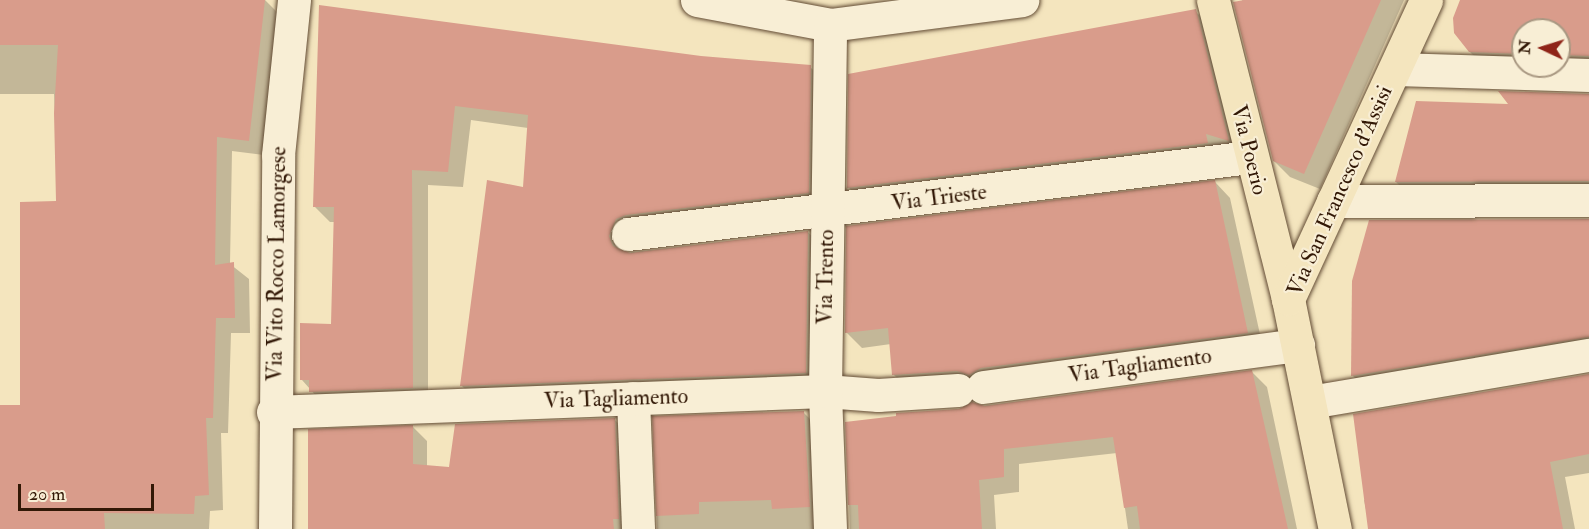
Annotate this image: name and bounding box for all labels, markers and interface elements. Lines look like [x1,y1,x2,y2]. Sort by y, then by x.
north arrow [1511,18,1571,78]
text: N [1515,39,1536,55]
street label: Via San Francesco d'Assisi [1282,82,1398,300]
street label: Via Poerio [1225,102,1273,198]
street label: Via Vito Rocco Lamorgese [262,146,292,382]
street label: Via Trieste [890,179,988,217]
street label: Via Trento [812,229,840,325]
street label: Via Tagliamento [1067,343,1213,389]
street label: Via Tagliamento [543,383,689,415]
scale bar [21,472,158,510]
text: 20 m [29,483,65,506]

